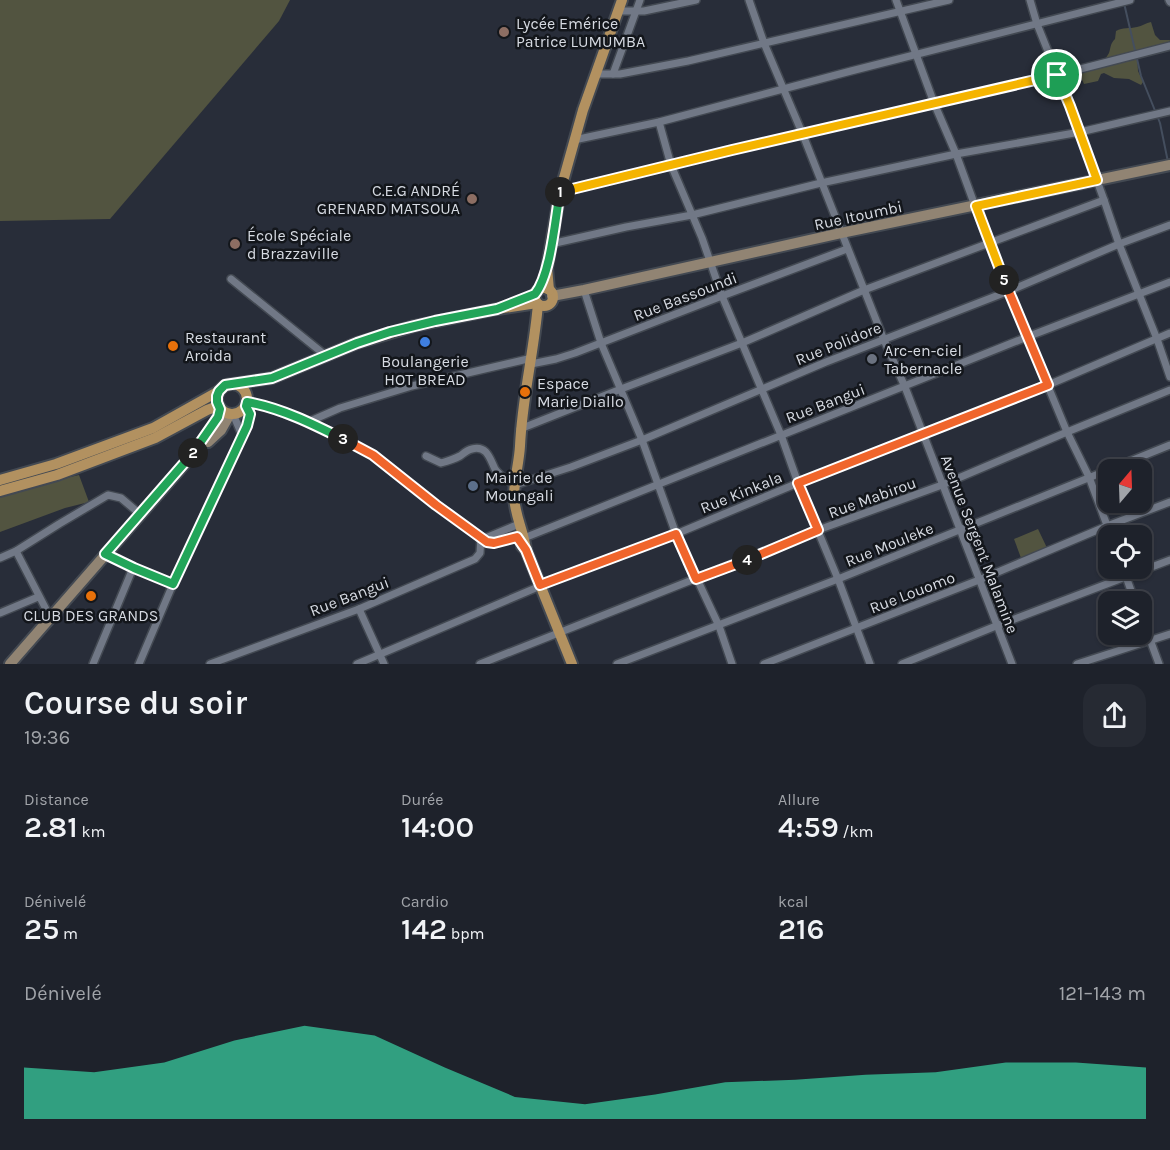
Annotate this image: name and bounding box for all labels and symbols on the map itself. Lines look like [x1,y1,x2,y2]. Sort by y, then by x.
place label: Lycée Emérice Patrice LUMUMBA [516,14,645,51]
marker: Lycée Emérice Patrice LUMUMBA [497,25,511,39]
pin [1031,49,1082,100]
pin: 1 [545,177,575,207]
place label: C.E.G ANDRÉ GRENARD MATSOUA [317,181,460,218]
marker: C.E.G ANDRÉ GRENARD MATSOUA [465,192,479,206]
street label: Rue Itoumbi [812,197,904,234]
place label: École Spéciale d Brazzaville [247,226,351,263]
marker: École Spéciale d Brazzaville [228,237,242,251]
pin: 5 [989,265,1019,295]
street label: Rue Bassoundi [631,268,740,325]
street label: Rue Polidore [793,318,884,369]
place label: Restaurant Aroida [185,328,266,365]
marker: Boulangerie HOT BREAD [418,335,432,349]
marker: Restaurant Aroida [166,339,180,353]
place label: Arc-en-ciel Tabernacle [884,341,962,378]
place label: Boulangerie HOT BREAD [381,352,469,389]
marker: Arc-en-ciel Tabernacle [865,352,879,366]
place label: Espace Marie Diallo [537,374,624,411]
street label: Rue Bangui [783,380,868,427]
marker: Espace Marie Diallo [518,385,532,399]
pin: 3 [328,424,358,454]
pin: 2 [178,438,208,468]
street label: Avenue Sergent Malamine [937,452,1022,636]
north arrow [1098,459,1152,513]
street label: Rue Kinkala [697,467,785,518]
place label: Mairie de Moungali [485,468,554,505]
street label: Rue Mabirou [826,473,919,522]
marker: Mairie de Moungali [466,479,480,493]
street label: Rue Mouleke [842,518,936,571]
pin: 4 [732,545,762,575]
street label: Rue Louomo [867,567,958,617]
street label: Rue Bangui [307,573,392,620]
marker: CLUB DES GRANDS [84,589,98,603]
place label: CLUB DES GRANDS [24,606,158,625]

